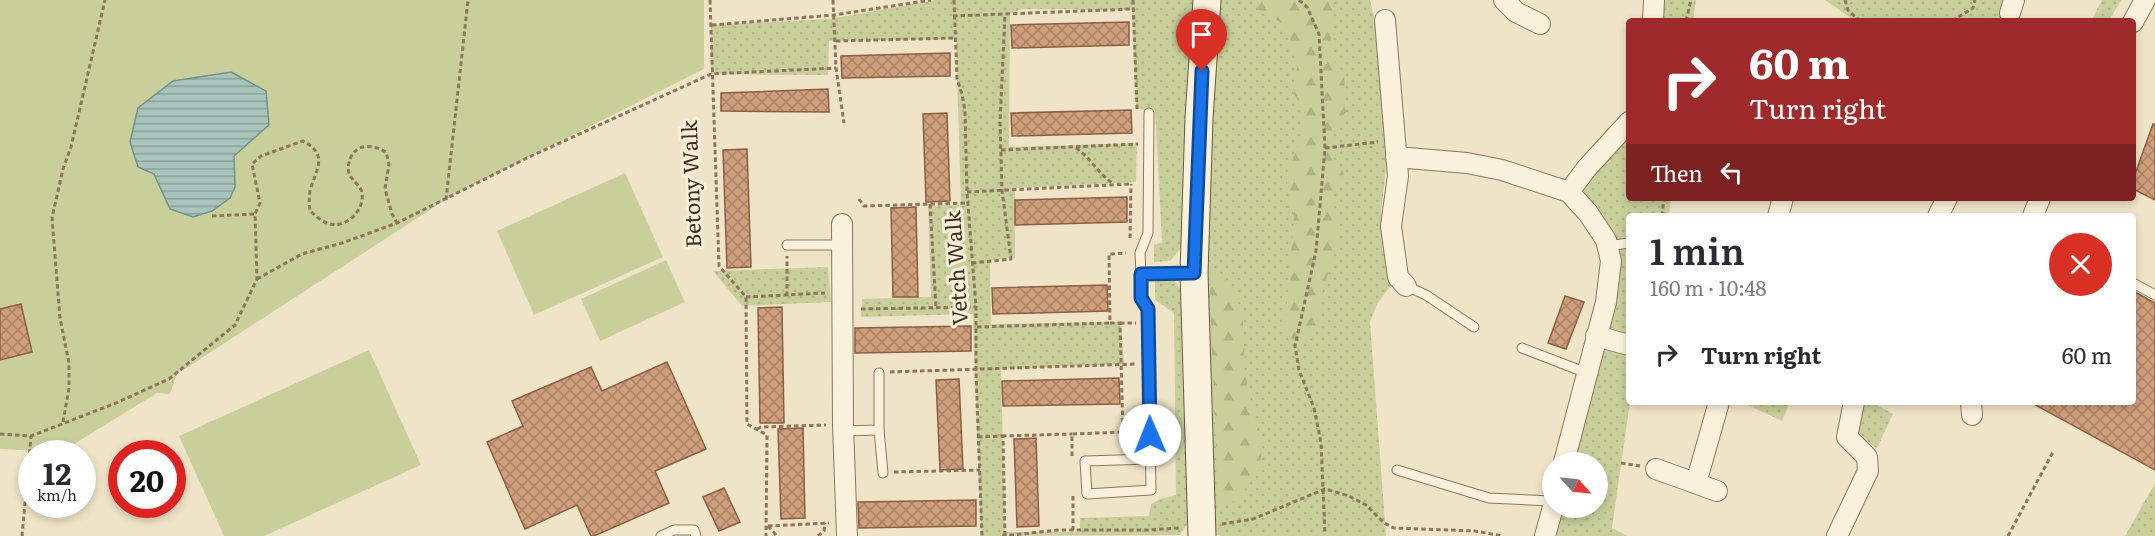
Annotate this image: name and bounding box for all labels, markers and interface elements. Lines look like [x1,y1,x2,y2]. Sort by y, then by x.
pin [1176,9,1227,71]
icon: arrive [1185,18,1218,51]
text: 60 m [1749,30,1850,92]
icon: right [1650,42,1728,120]
text: Turn right [1749,87,1886,127]
street label: Betony Walk [672,120,707,248]
text: Then [1650,156,1703,189]
icon: left [1715,156,1748,189]
street label: Vetch Walk [935,210,974,326]
text: 1 min [1650,223,1745,276]
button: close [2049,233,2112,296]
text: 160 m · 10:48 [1650,272,1767,302]
icon: right [1650,338,1683,371]
text: Turn right [1701,338,1821,371]
text: 60 m [2062,338,2112,371]
position arrow [1118,403,1182,467]
speed limit sign: 20 [108,440,186,518]
text: 12 [43,450,71,494]
north arrow [1542,452,1608,518]
map controls [1542,452,1608,518]
text: km/h [37,483,77,506]

